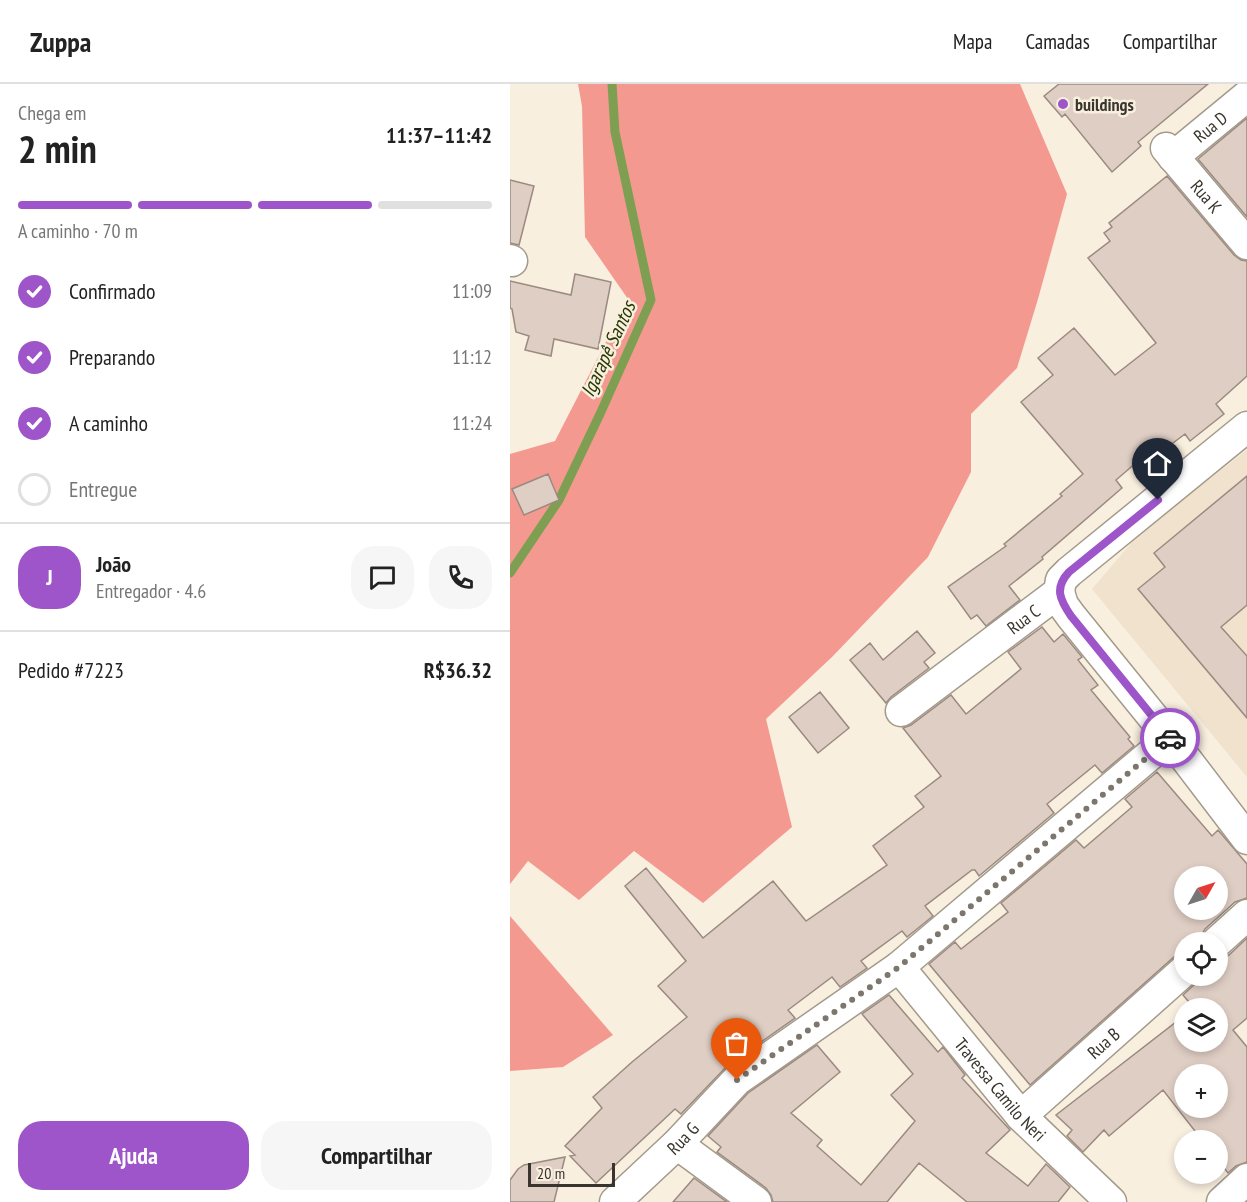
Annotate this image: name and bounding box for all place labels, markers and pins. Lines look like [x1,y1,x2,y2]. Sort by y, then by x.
place label: buildings [1075,93,1134,116]
marker: buildings [1056,97,1070,111]
pin [1132,438,1183,500]
pin [711,1018,762,1080]

